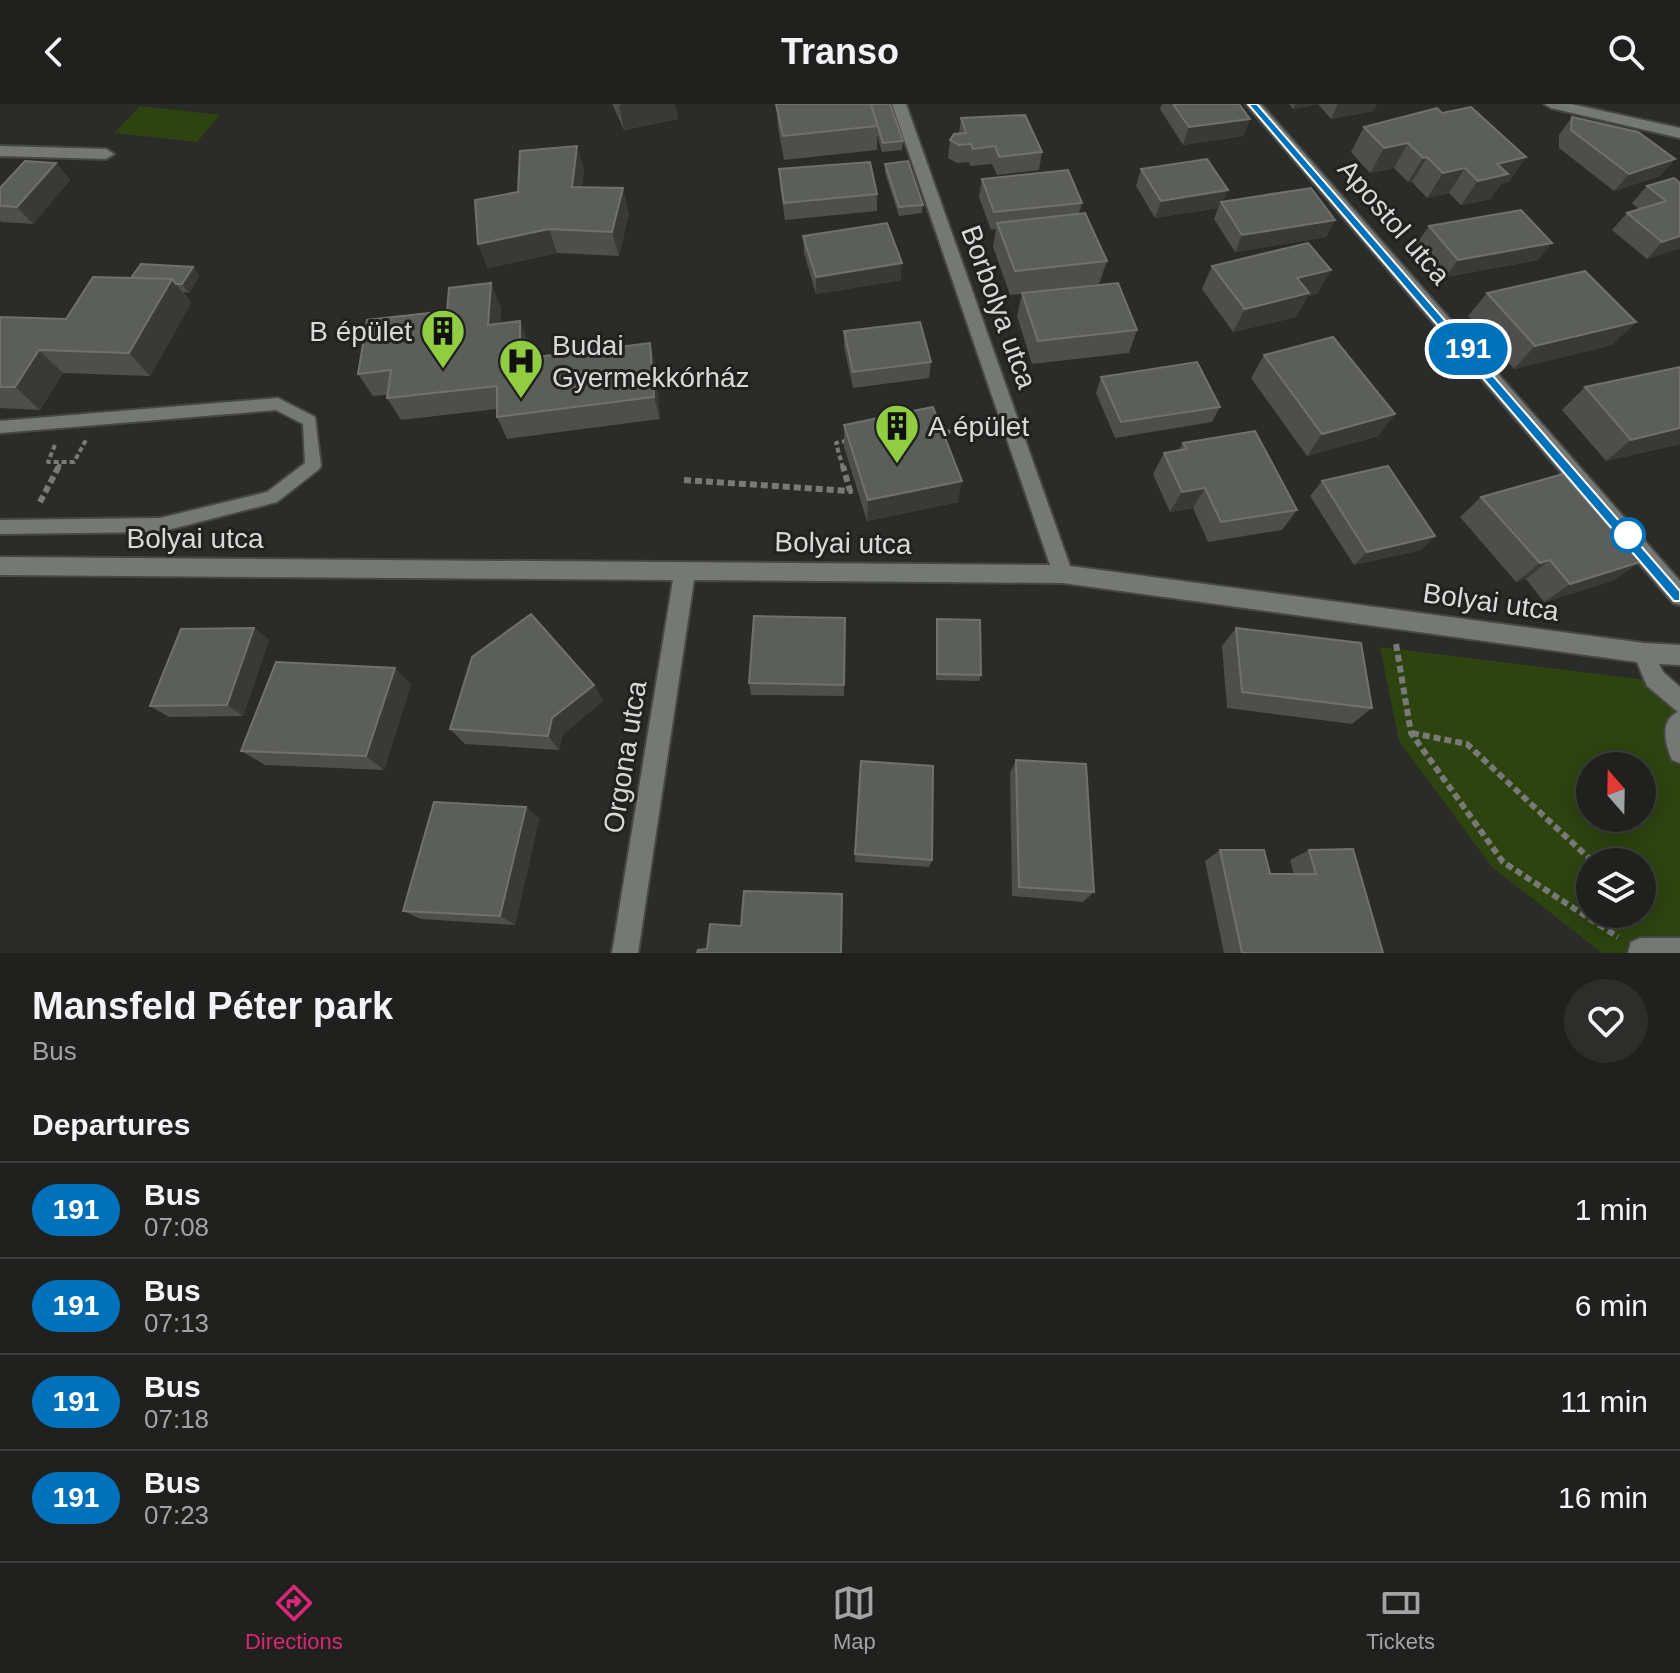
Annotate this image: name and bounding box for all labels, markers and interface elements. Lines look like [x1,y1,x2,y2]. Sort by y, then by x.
icon: back [32,30,76,74]
icon: search [1604,30,1648,74]
text: Transo [781,31,899,72]
street label: Apostol utca [1332,154,1457,291]
street label: Borbolya utca [955,221,1043,393]
building icon: B épület [419,307,467,370]
place label: B épület [309,316,412,347]
line badge: 191 [1422,323,1514,375]
place label: Budai Gyermekkórház [552,330,750,393]
text: 191 [1445,333,1491,364]
hospital icon: Budai Gyermekkórház [497,337,545,400]
building icon: A épület [873,402,921,465]
place label: A épület [928,411,1029,442]
unlabelled marker [1611,518,1645,552]
street label: Bolyai utca [127,523,264,554]
street label: Bolyai utca [774,526,912,560]
street label: Bolyai utca [1421,577,1561,627]
street label: Orgona utca [598,678,652,836]
north arrow [1576,752,1656,832]
map controls [1576,752,1656,928]
button: layers [1576,848,1656,928]
button: heart [1564,979,1648,1063]
text: Mansfeld Péter park [32,985,393,1027]
text: Bus [32,1036,77,1066]
text: Departures [32,1108,190,1141]
text: Bus [144,1178,201,1211]
text: 1 min [1575,1193,1648,1226]
text: 191 [53,1194,99,1225]
text: 07:08 [144,1212,209,1242]
text: Bus [144,1274,201,1307]
text: 6 min [1575,1289,1648,1322]
text: 191 [53,1290,99,1321]
text: 07:13 [144,1308,209,1338]
text: Bus [144,1370,201,1403]
text: 11 min [1560,1385,1648,1418]
text: 191 [53,1386,99,1417]
text: 07:18 [144,1404,209,1434]
text: Bus [144,1466,201,1499]
text: 16 min [1558,1481,1648,1514]
text: 191 [53,1482,99,1513]
text: 07:23 [144,1500,209,1530]
tab: Directions [245,1581,343,1655]
tab: Map [832,1581,876,1655]
tab: Tickets [1366,1581,1435,1655]

